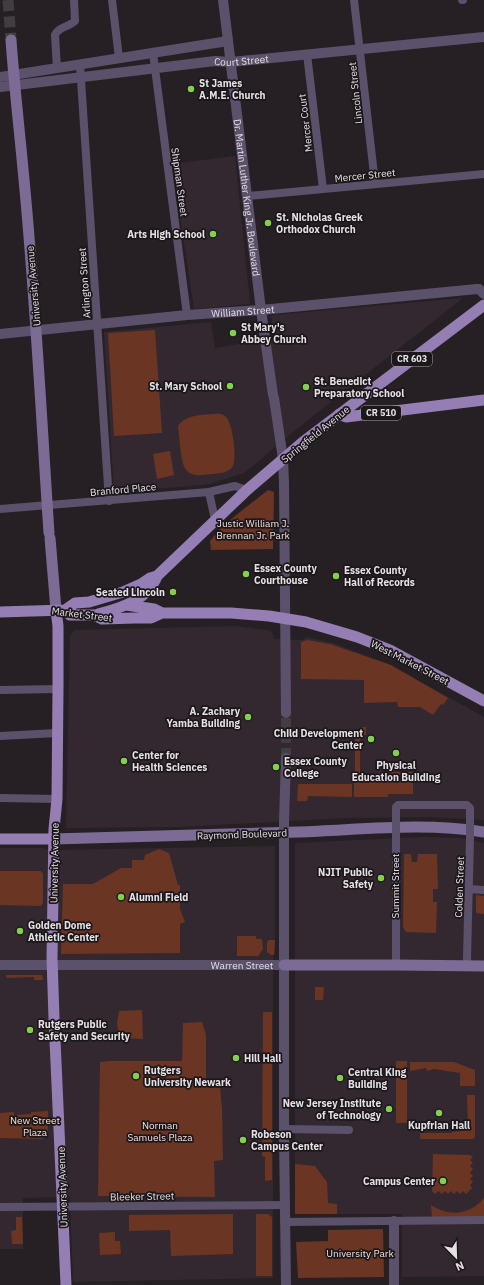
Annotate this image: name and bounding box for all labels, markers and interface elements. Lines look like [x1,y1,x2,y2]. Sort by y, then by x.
street label: Court Street [214,52,270,69]
street label: Lincoln Street [346,61,365,124]
place label: St James A.M.E. Church [199,77,266,102]
marker: St James A.M.E. Church [186,84,196,94]
street label: Mercer Court [295,93,316,153]
street label: Dr. Martin Luther King Jr. Boulevard [231,118,263,277]
street label: Shipman Street [168,147,191,218]
street label: Mercer Street [334,166,397,185]
place label: St. Nicholas Greek Orthodox Church [276,211,363,236]
marker: St. Nicholas Greek Orthodox Church [263,218,273,228]
place label: Arts High School [127,228,205,241]
marker: Arts High School [208,229,218,239]
street label: University Avenue [23,245,43,327]
street label: Arlington Street [76,247,93,319]
street label: William Street [211,303,276,320]
place label: St Mary's Abbey Church [241,321,307,346]
marker: St Mary's Abbey Church [228,328,238,338]
road number: CR 603 [392,352,432,366]
place label: St. Benedict Preparatory School [314,375,404,400]
place label: St. Mary School [149,380,222,393]
marker: St. Mary School [225,381,235,391]
marker: St. Benedict Preparatory School [301,382,311,392]
street label: Springfield Avenue [279,403,353,466]
road number: CR 510 [361,406,401,420]
street label: Branford Place [89,480,157,499]
park label: Justic William J. Brennan Jr. Park [216,517,291,542]
place label: Essex County Courthouse [254,562,317,587]
place label: Essex County Hall of Records [344,564,415,589]
marker: Essex County Courthouse [241,569,251,579]
marker: Essex County Hall of Records [331,571,341,581]
place label: Seated Lincoln [96,586,165,599]
marker: Seated Lincoln [168,587,178,597]
street label: Market Street [51,604,113,625]
street label: West Market Street [369,637,451,688]
place label: A. Zachary Yamba Building [166,705,241,730]
marker: A. Zachary Yamba Building [243,712,253,722]
place label: Child Development Center [274,727,363,752]
marker: Child Development Center [366,734,376,744]
marker: Physical Education Building [391,748,401,758]
place label: Center for Health Sciences [132,749,207,774]
place label: Essex County College [284,755,347,780]
marker: Center for Health Sciences [119,756,129,766]
place label: Physical Education Building [352,759,441,784]
marker: Essex County College [271,762,281,772]
street label: University Avenue [47,822,62,903]
street label: Raymond Boulevard [197,826,287,843]
street label: Summit Street [389,853,402,918]
street label: Colden Street [452,856,467,918]
place label: NJIT Public Safety [318,866,374,891]
marker: NJIT Public Safety [376,873,386,883]
place label: Alumni Field [129,891,188,904]
marker: Alumni Field [116,892,126,902]
place label: Golden Dome Athletic Center [28,919,99,944]
marker: Golden Dome Athletic Center [15,926,25,936]
street label: Warren Street [211,959,274,972]
place label: Rutgers Public Safety and Security [38,1018,130,1043]
marker: Rutgers Public Safety and Security [25,1025,35,1035]
place label: Hill Hall [244,1052,281,1065]
marker: Hill Hall [231,1053,241,1063]
place label: Rutgers University Newark [144,1064,231,1089]
place label: Central King Building [348,1066,407,1091]
marker: Rutgers University Newark [131,1071,141,1081]
marker: Central King Building [335,1073,345,1083]
place label: New Jersey Institute of Technology [283,1097,382,1122]
marker: New Jersey Institute of Technology [384,1104,394,1114]
marker: Kupfrian Hall [434,1108,444,1118]
park label: New Street Plaza [10,1114,60,1139]
park label: Norman Samuels Plaza [127,1119,193,1144]
place label: Kupfrian Hall [408,1119,470,1132]
place label: Robeson Campus Center [251,1128,323,1153]
marker: Robeson Campus Center [238,1135,248,1145]
street label: University Avenue [55,1146,70,1227]
place label: Campus Center [363,1175,435,1188]
marker: Campus Center [438,1176,448,1186]
street label: Bleeker Street [110,1189,175,1204]
north arrow [436,1237,476,1277]
park label: University Park [326,1247,394,1260]
text: N [453,1258,466,1274]

